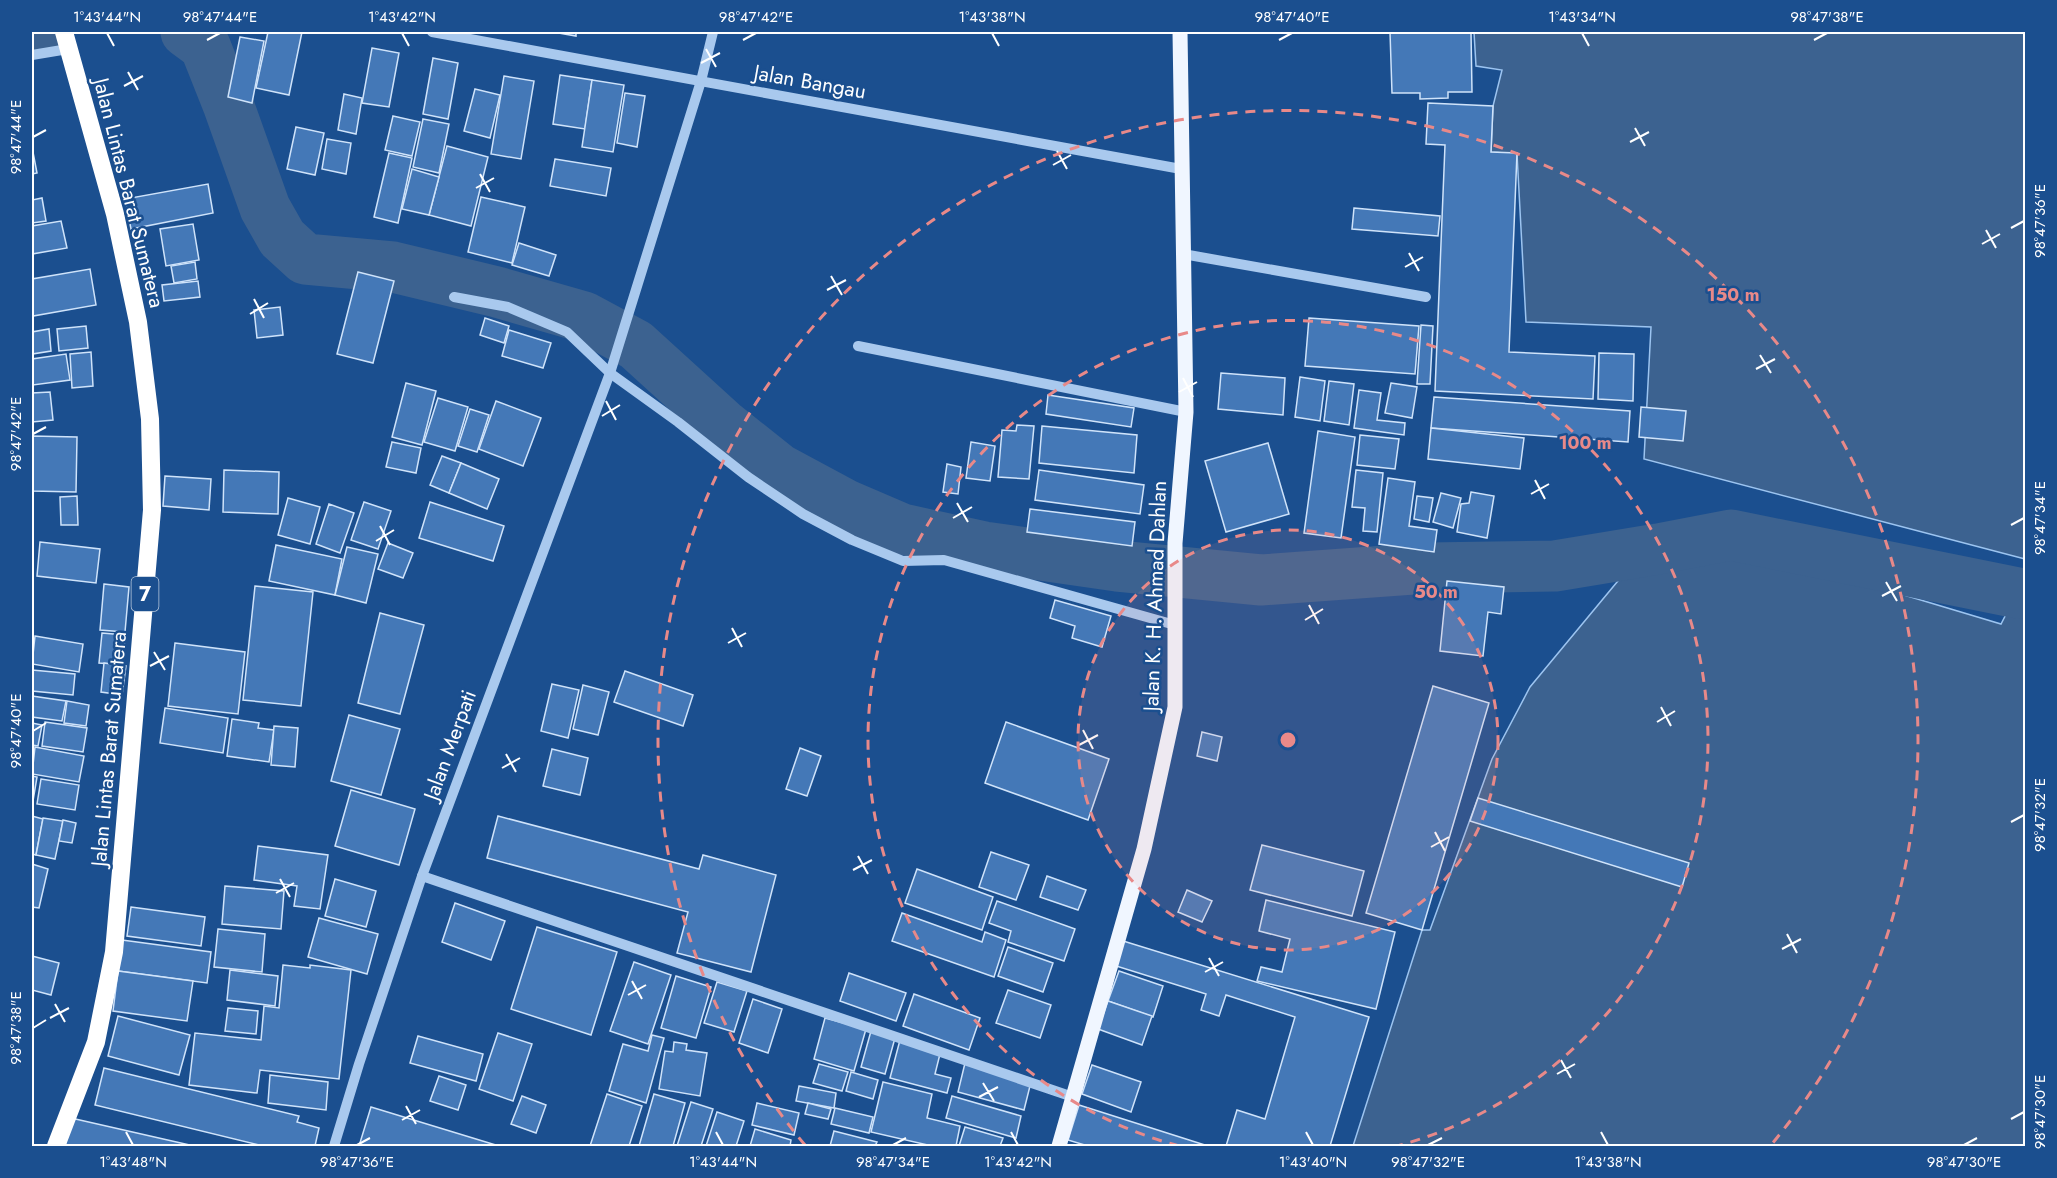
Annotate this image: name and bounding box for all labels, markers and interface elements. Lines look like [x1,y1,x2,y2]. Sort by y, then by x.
text: 1°43'44"N [73,6,141,28]
text: 98°47'44"E [183,6,257,28]
text: 1°43'42"N [368,6,436,28]
text: 98°47'42"E [719,6,793,28]
text: 1°43'38"N [958,6,1026,28]
text: 98°47'40"E [1255,6,1329,28]
text: 1°43'34"N [1548,6,1616,28]
text: 98°47'38"E [1790,6,1864,28]
street label: Jalan Bangau [749,57,868,107]
street label: Jalan Lintas Barat Sumatera [85,72,172,311]
text: 98°47'44"E [5,100,27,174]
text: 98°47'36"E [2029,184,2051,258]
text: 150 m [1707,282,1759,308]
text: 98°47'42"E [5,397,27,471]
text: 100 m [1558,430,1612,456]
street label: Jalan K. H. Ahmad Dahlan [1136,480,1174,715]
text: 98°47'34"E [2029,481,2051,555]
road number: 7 [132,577,158,611]
text: 50 m [1414,579,1458,605]
street label: Jalan Lintas Barat Sumatera [84,630,134,871]
street label: Jalan Merpati [415,686,484,807]
text: 98°47'40"E [5,694,27,768]
centre of rings [1278,730,1298,750]
text: 98°47'32"E [2029,778,2051,852]
text: 98°47'38"E [5,991,27,1065]
text: 98°47'30"E [2029,1075,2051,1149]
text: 1°43'48"N [99,1151,167,1173]
text: 98°47'36"E [320,1151,394,1173]
text: 1°43'44"N [689,1151,757,1173]
text: 98°47'34"E [856,1151,930,1173]
text: 1°43'42"N [984,1151,1052,1173]
text: 1°43'40"N [1279,1151,1347,1173]
text: 98°47'32"E [1391,1151,1465,1173]
text: 1°43'38"N [1574,1151,1642,1173]
text: 98°47'30"E [1927,1151,2001,1173]

